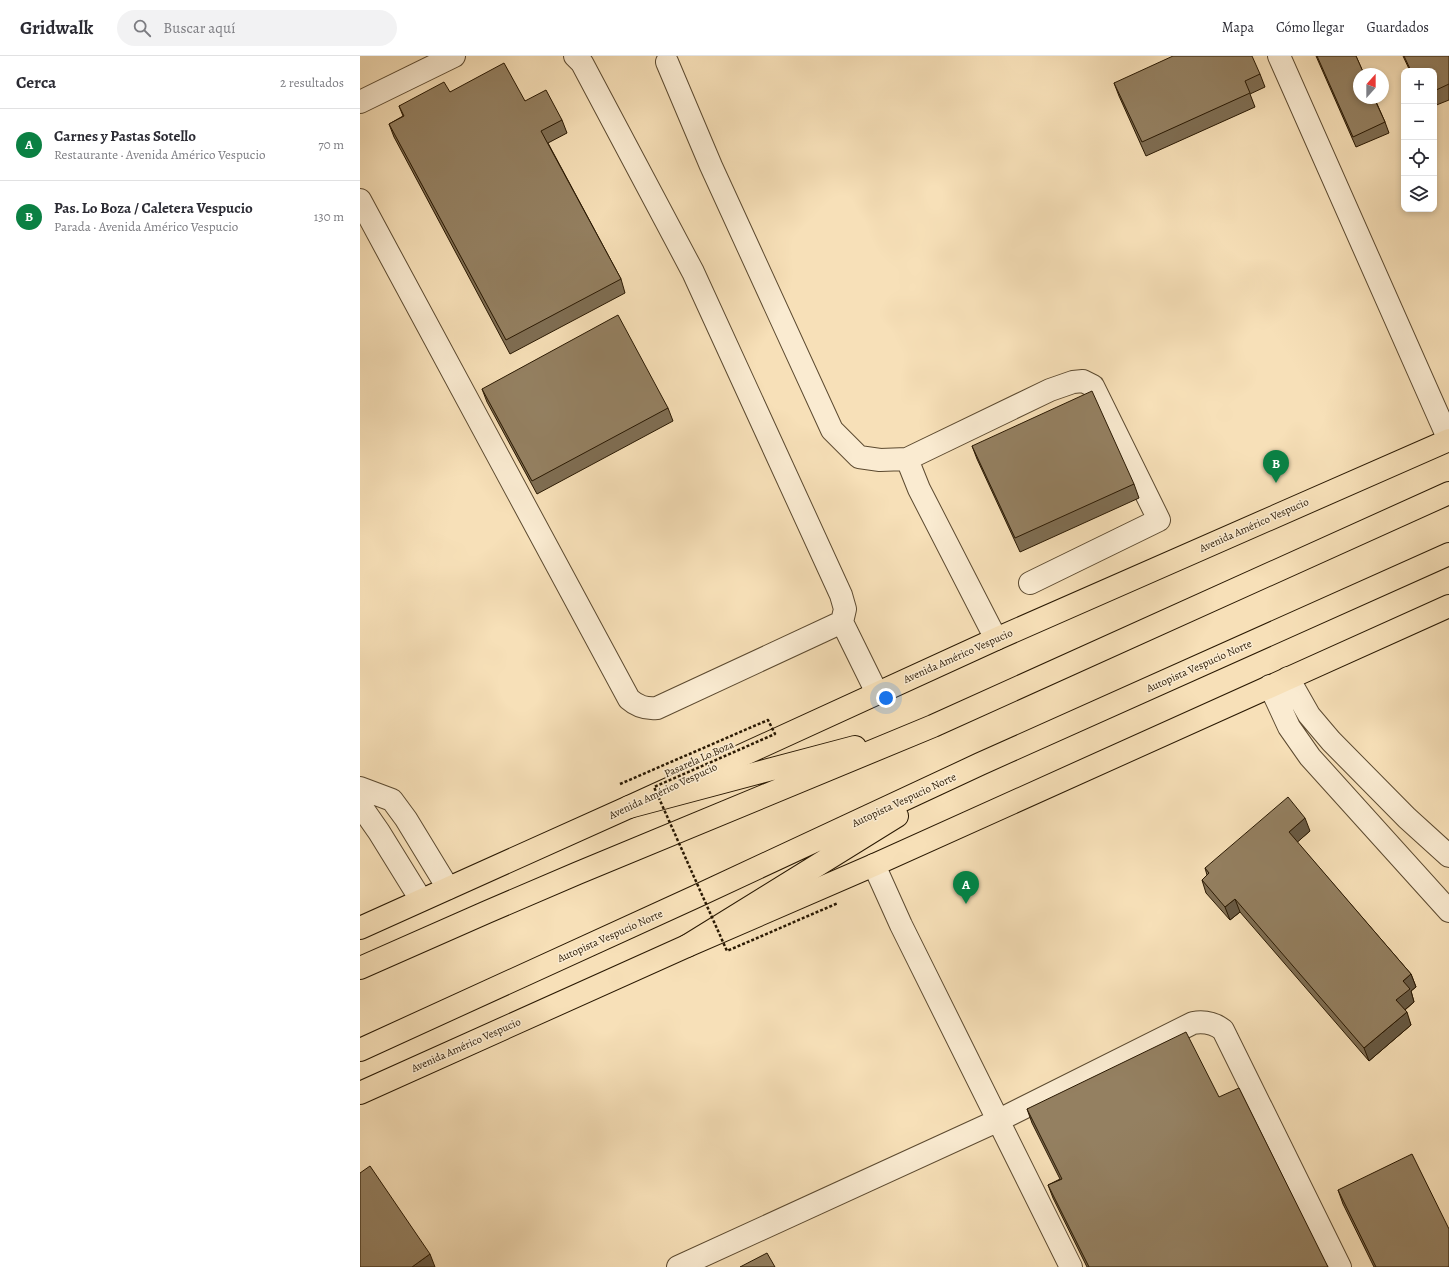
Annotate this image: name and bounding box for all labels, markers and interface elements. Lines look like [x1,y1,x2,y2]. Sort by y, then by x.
search box [117,10,397,46]
text: Gridwalk [20,15,93,41]
icon: search [131,17,153,39]
text: Buscar aquí [163,18,235,38]
text: Mapa [1222,18,1254,37]
text: Cómo llegar [1276,18,1344,37]
text: Guardados [1366,18,1429,37]
north arrow [1353,68,1389,104]
map controls [1401,68,1437,212]
button: + [1401,68,1437,104]
text: Cerca [16,71,56,94]
text: 2 resultados [280,74,344,91]
button: − [1401,104,1437,140]
text: Carnes y Pastas Sotello [54,126,196,146]
text: A [25,136,33,153]
text: 70 m [318,136,344,153]
button: locate [1401,140,1437,176]
text: Restaurante · Avenida Américo Vespucio [54,146,266,163]
button: layers [1401,176,1437,212]
text: Pas. Lo Boza / Caletera Vespucio [54,198,253,218]
text: B [25,208,33,225]
text: 130 m [314,208,344,225]
text: Parada · Avenida Américo Vespucio [54,218,238,235]
pin: B [1263,450,1289,483]
street label: Avenida Américo Vespucio [1196,494,1312,556]
street label: Avenida Américo Vespucio [900,625,1016,687]
street label: Autopista Vespucio Norte [1143,636,1254,696]
your location [876,688,896,708]
street label: Pasarela Lo Boza [662,737,737,781]
street label: Avenida Américo Vespucio [605,759,720,823]
street label: Autopista Vespucio Norte [848,769,959,831]
pin: A [953,871,979,904]
street label: Autopista Vespucio Norte [554,906,665,966]
street label: Avenida Américo Vespucio [408,1014,524,1076]

